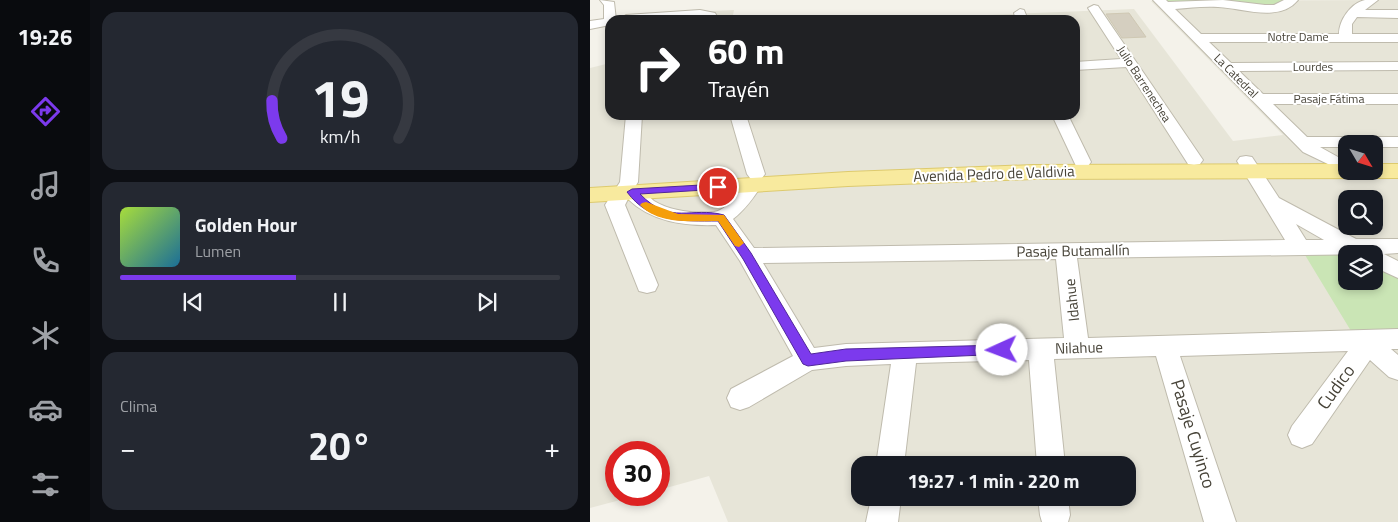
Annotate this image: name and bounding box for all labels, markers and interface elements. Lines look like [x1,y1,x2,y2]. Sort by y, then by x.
text: 19:26 [18,20,72,54]
text: 60 m [708,24,784,78]
street label: Notre Dame [1267,27,1329,46]
icon: right [625,35,690,100]
street label: Julio Barrenechea [1112,42,1176,126]
street label: La Catedral [1210,49,1263,102]
street label: Lourdes [1293,57,1334,76]
text: 19 [311,58,369,137]
text: Trayén [708,72,770,106]
street label: Pasaje Fátima [1294,89,1364,108]
icon: directions [28,94,63,129]
text: km/h [320,123,360,150]
north arrow [1338,135,1382,180]
map controls [1338,135,1383,290]
street label: Avenida Pedro de Valdivia [913,159,1076,188]
pin [697,166,739,208]
icon: music [28,168,63,203]
icon: arrive [704,173,732,201]
button: search [1338,190,1383,235]
text: Golden Hour [195,210,297,239]
street label: Pasaje Butamallín [1016,238,1130,263]
text: Lumen [195,239,241,263]
icon: phone [28,243,63,278]
button: layers [1338,245,1383,290]
street label: Idahue [1058,278,1085,322]
icon: previous [179,288,207,316]
icon: pause [326,288,354,316]
icon: next [473,288,501,316]
icon: climate [28,318,63,353]
position arrow [975,323,1027,375]
street label: Nilahue [1055,335,1103,360]
street label: Cudico [1310,359,1361,415]
street label: Pasaje Cuyinco [1164,376,1223,492]
icon: car [28,392,63,427]
text: Clima [120,394,157,418]
text: 20° [308,417,372,475]
text: − [120,426,136,469]
text: + [544,426,560,469]
speed limit sign: 30 [605,441,670,506]
text: 19:27 · 1 min · 220 m [907,466,1080,495]
icon: filters [28,467,63,502]

